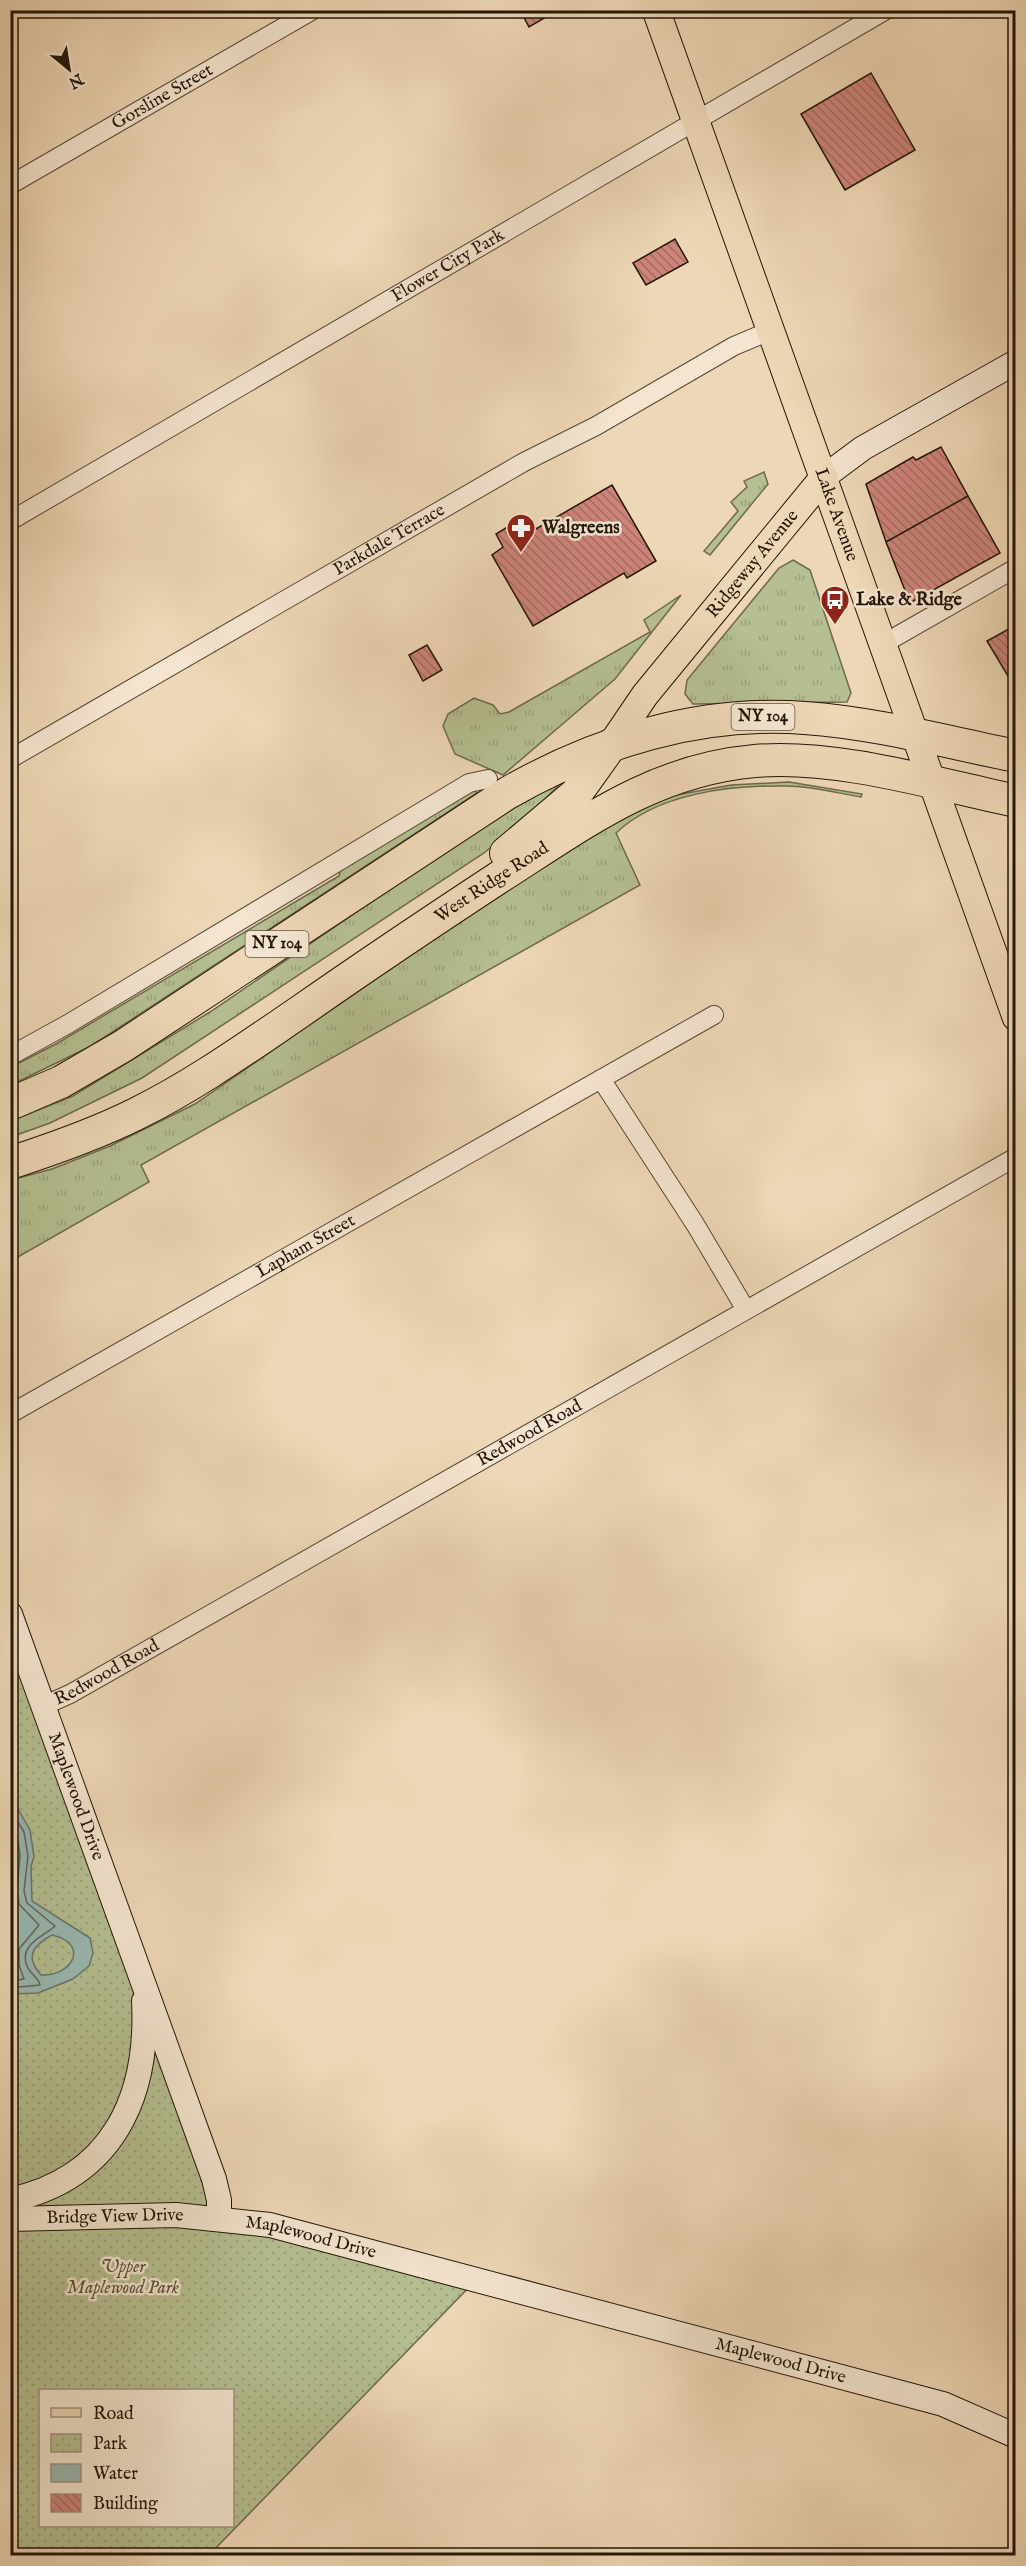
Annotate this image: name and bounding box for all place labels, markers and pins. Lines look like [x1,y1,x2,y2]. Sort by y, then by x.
pharmacy icon: Walgreens [505,512,537,554]
place label: Walgreens [541,517,620,540]
bus stop icon: Lake & Ridge [819,584,851,626]
place label: Lake & Ridge [856,589,962,612]

